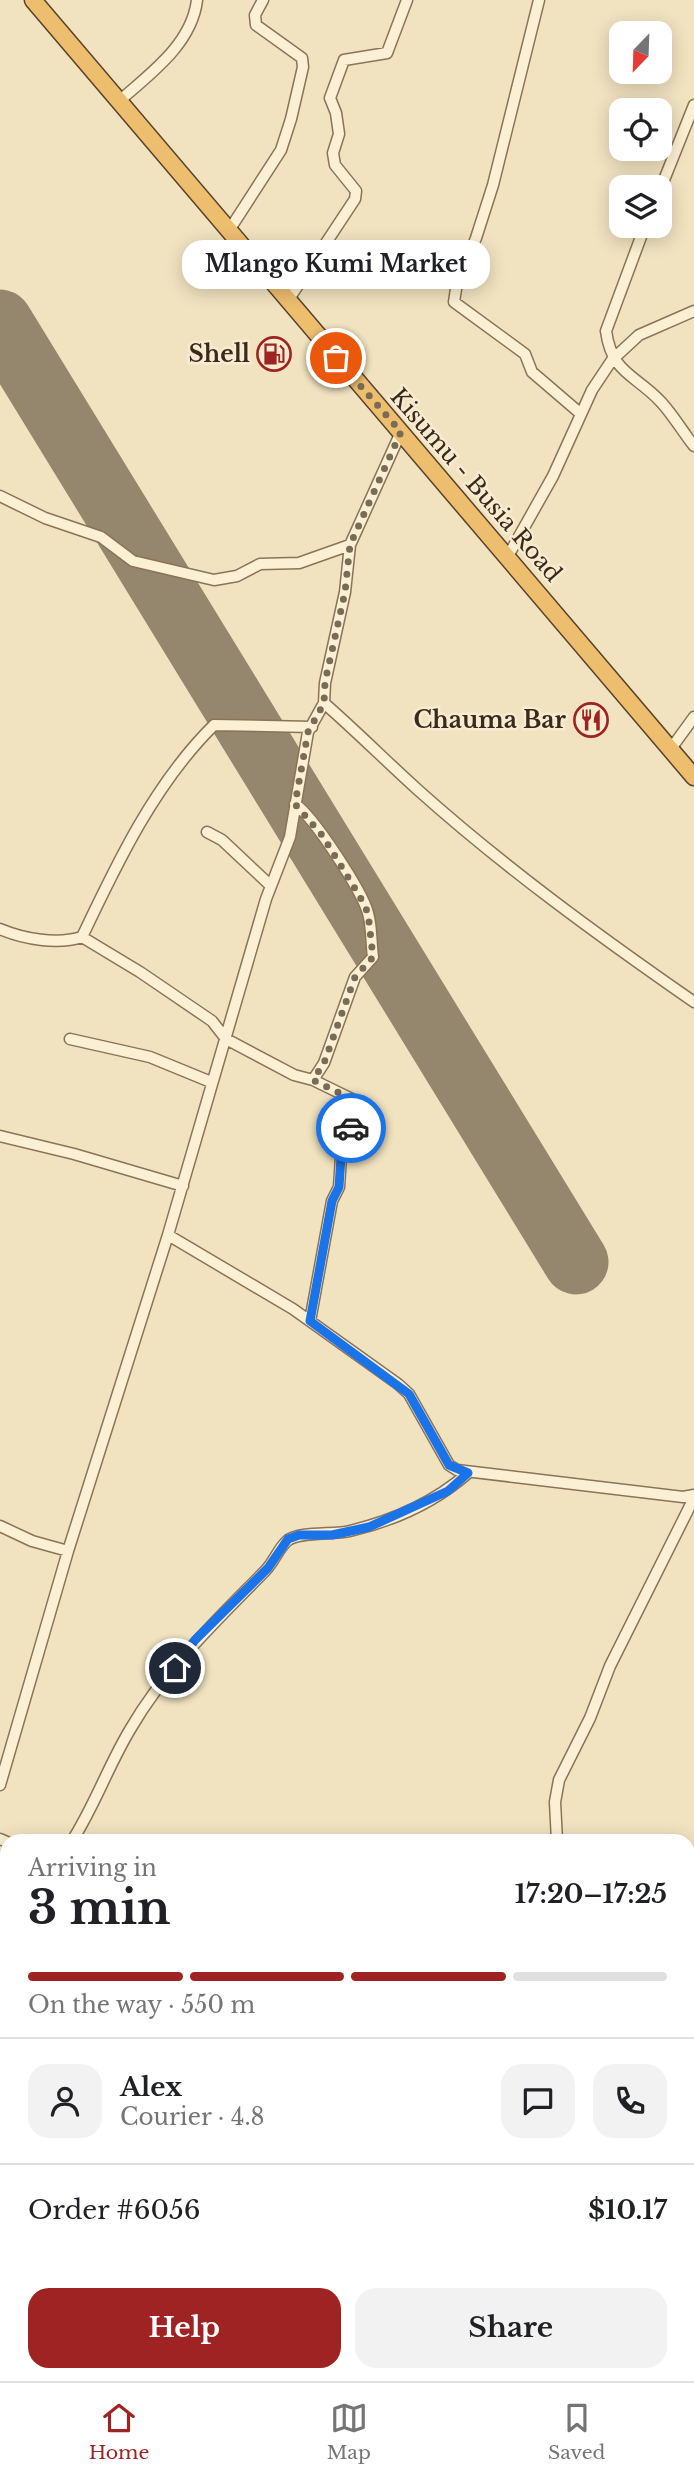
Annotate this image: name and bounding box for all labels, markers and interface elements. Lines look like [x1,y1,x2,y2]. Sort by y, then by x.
north arrow [609,21,672,84]
map controls [609,21,672,238]
button: locate [609,98,672,161]
button: layers [609,175,672,238]
callout: Mlango Kumi Market [182,239,490,288]
text: Mlango Kumi Market [205,250,467,278]
pin [306,328,366,388]
fuel station icon: Shell [255,335,293,373]
icon: bag [317,339,355,377]
place label: Shell [189,340,250,368]
street label: Kisumu - Busia Road [384,383,568,587]
restaurant icon: Chauma Bar [572,701,610,739]
place label: Chauma Bar [413,706,567,734]
courier [316,1093,386,1163]
icon: car [332,1109,370,1147]
pin [145,1638,205,1698]
icon: home [156,1649,194,1687]
text: Arriving in [28,1854,157,1882]
text: 17:20–17:25 [515,1878,667,1910]
text: 3 min [28,1879,170,1936]
text: On the way · 550 m [28,1991,255,2019]
button: person [28,2064,102,2138]
button: chat [501,2064,575,2138]
button: phone [593,2064,667,2138]
text: Alex [120,2071,182,2103]
text: Courier · 4.8 [120,2103,265,2131]
text: Order #6056 [28,2194,200,2226]
text: $10.17 [588,2194,667,2226]
button: Help [28,2288,341,2368]
button: Share [355,2288,667,2368]
tab: Home [89,2399,149,2464]
tab: Map [327,2399,371,2464]
tab: Saved [548,2399,605,2464]

